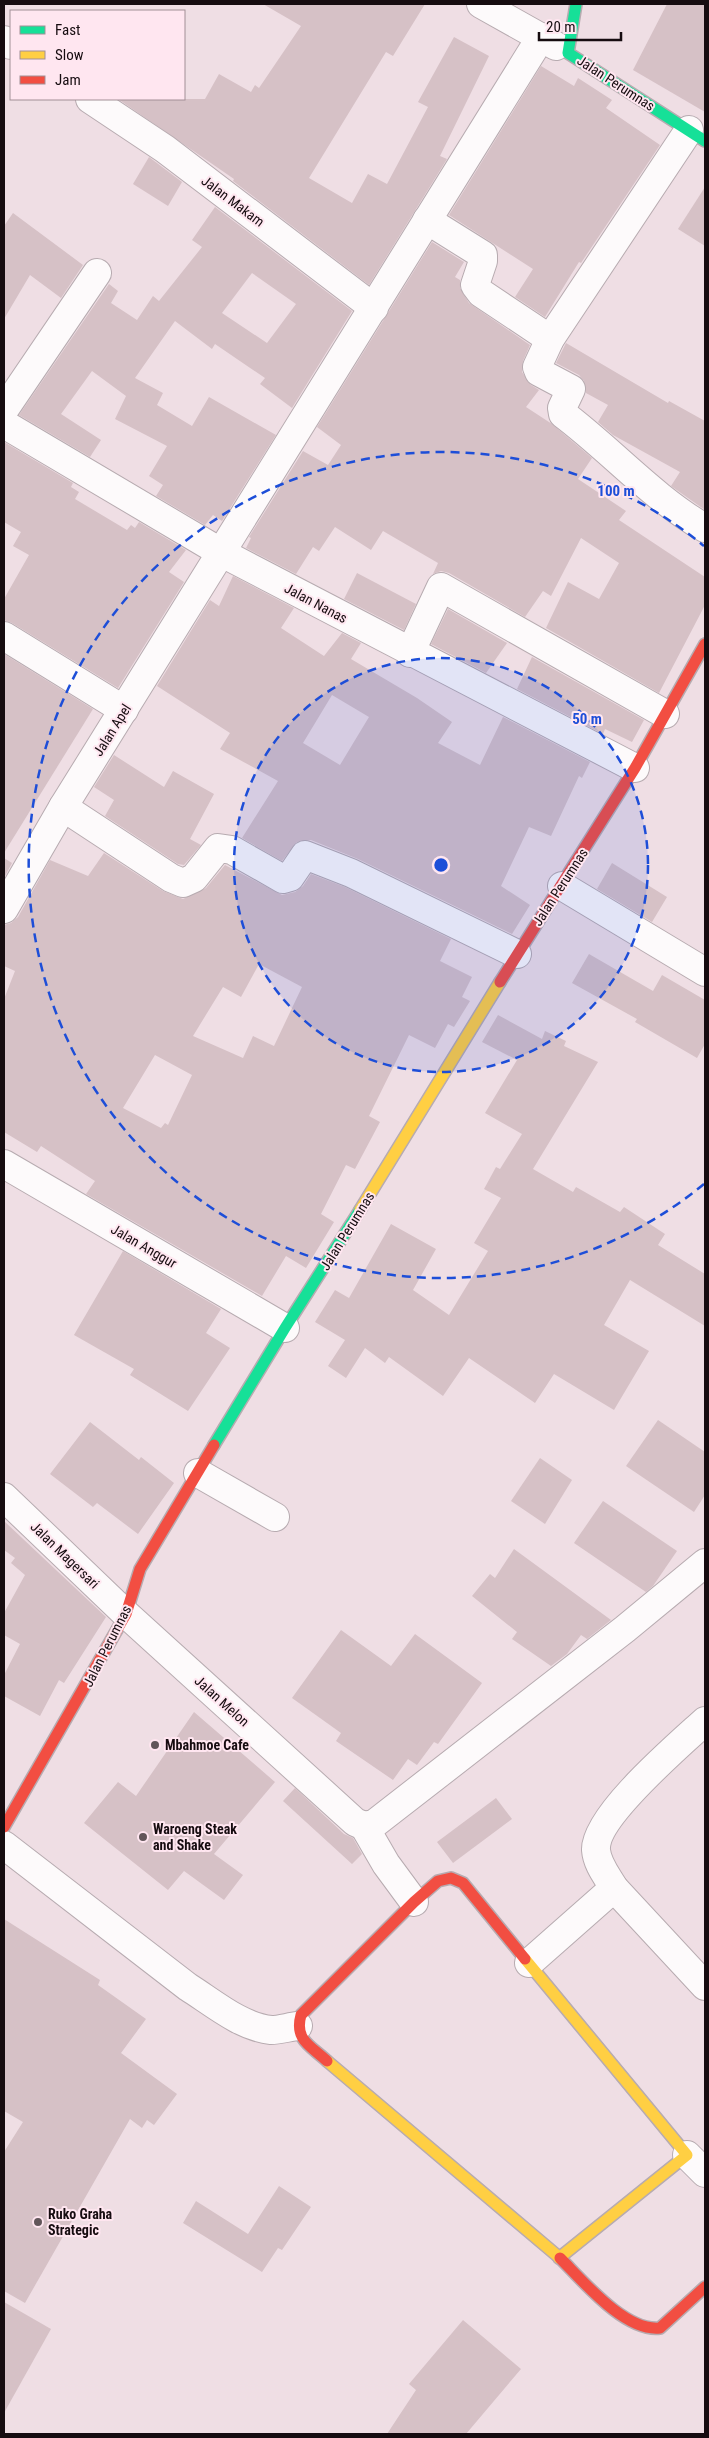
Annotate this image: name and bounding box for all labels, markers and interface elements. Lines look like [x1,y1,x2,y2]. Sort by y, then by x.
legend [10,10,185,100]
scale bar [539,10,622,42]
text: 20 m [546,18,576,36]
text: Fast [55,21,80,39]
text: Slow [55,46,84,64]
street label: Jalan Perumnas [574,52,658,114]
text: Jam [55,71,81,89]
street label: Jalan Makam [199,172,267,230]
text: 100 m [597,482,635,500]
street label: Jalan Nanas [282,580,350,626]
street label: Jalan Apel [90,701,134,759]
text: 50 m [572,710,602,728]
street label: Jalan Perumnas [529,845,591,929]
centre of rings [432,856,450,874]
street label: Jalan Perumnas [317,1189,377,1273]
street label: Jalan Anggur [108,1221,180,1271]
street label: Jalan Magersari [27,1518,103,1592]
street label: Jalan Perumnas [80,1603,134,1689]
street label: Jalan Melon [192,1672,252,1730]
place label: Mbahmoe Cafe [165,1737,249,1753]
marker: Mbahmoe Cafe [149,1739,161,1751]
place label: Waroeng Steak and Shake [153,1821,237,1853]
marker: Waroeng Steak and Shake [137,1831,149,1843]
place label: Ruko Graha Strategic [48,2206,113,2238]
marker: Ruko Graha Strategic [32,2216,44,2228]

